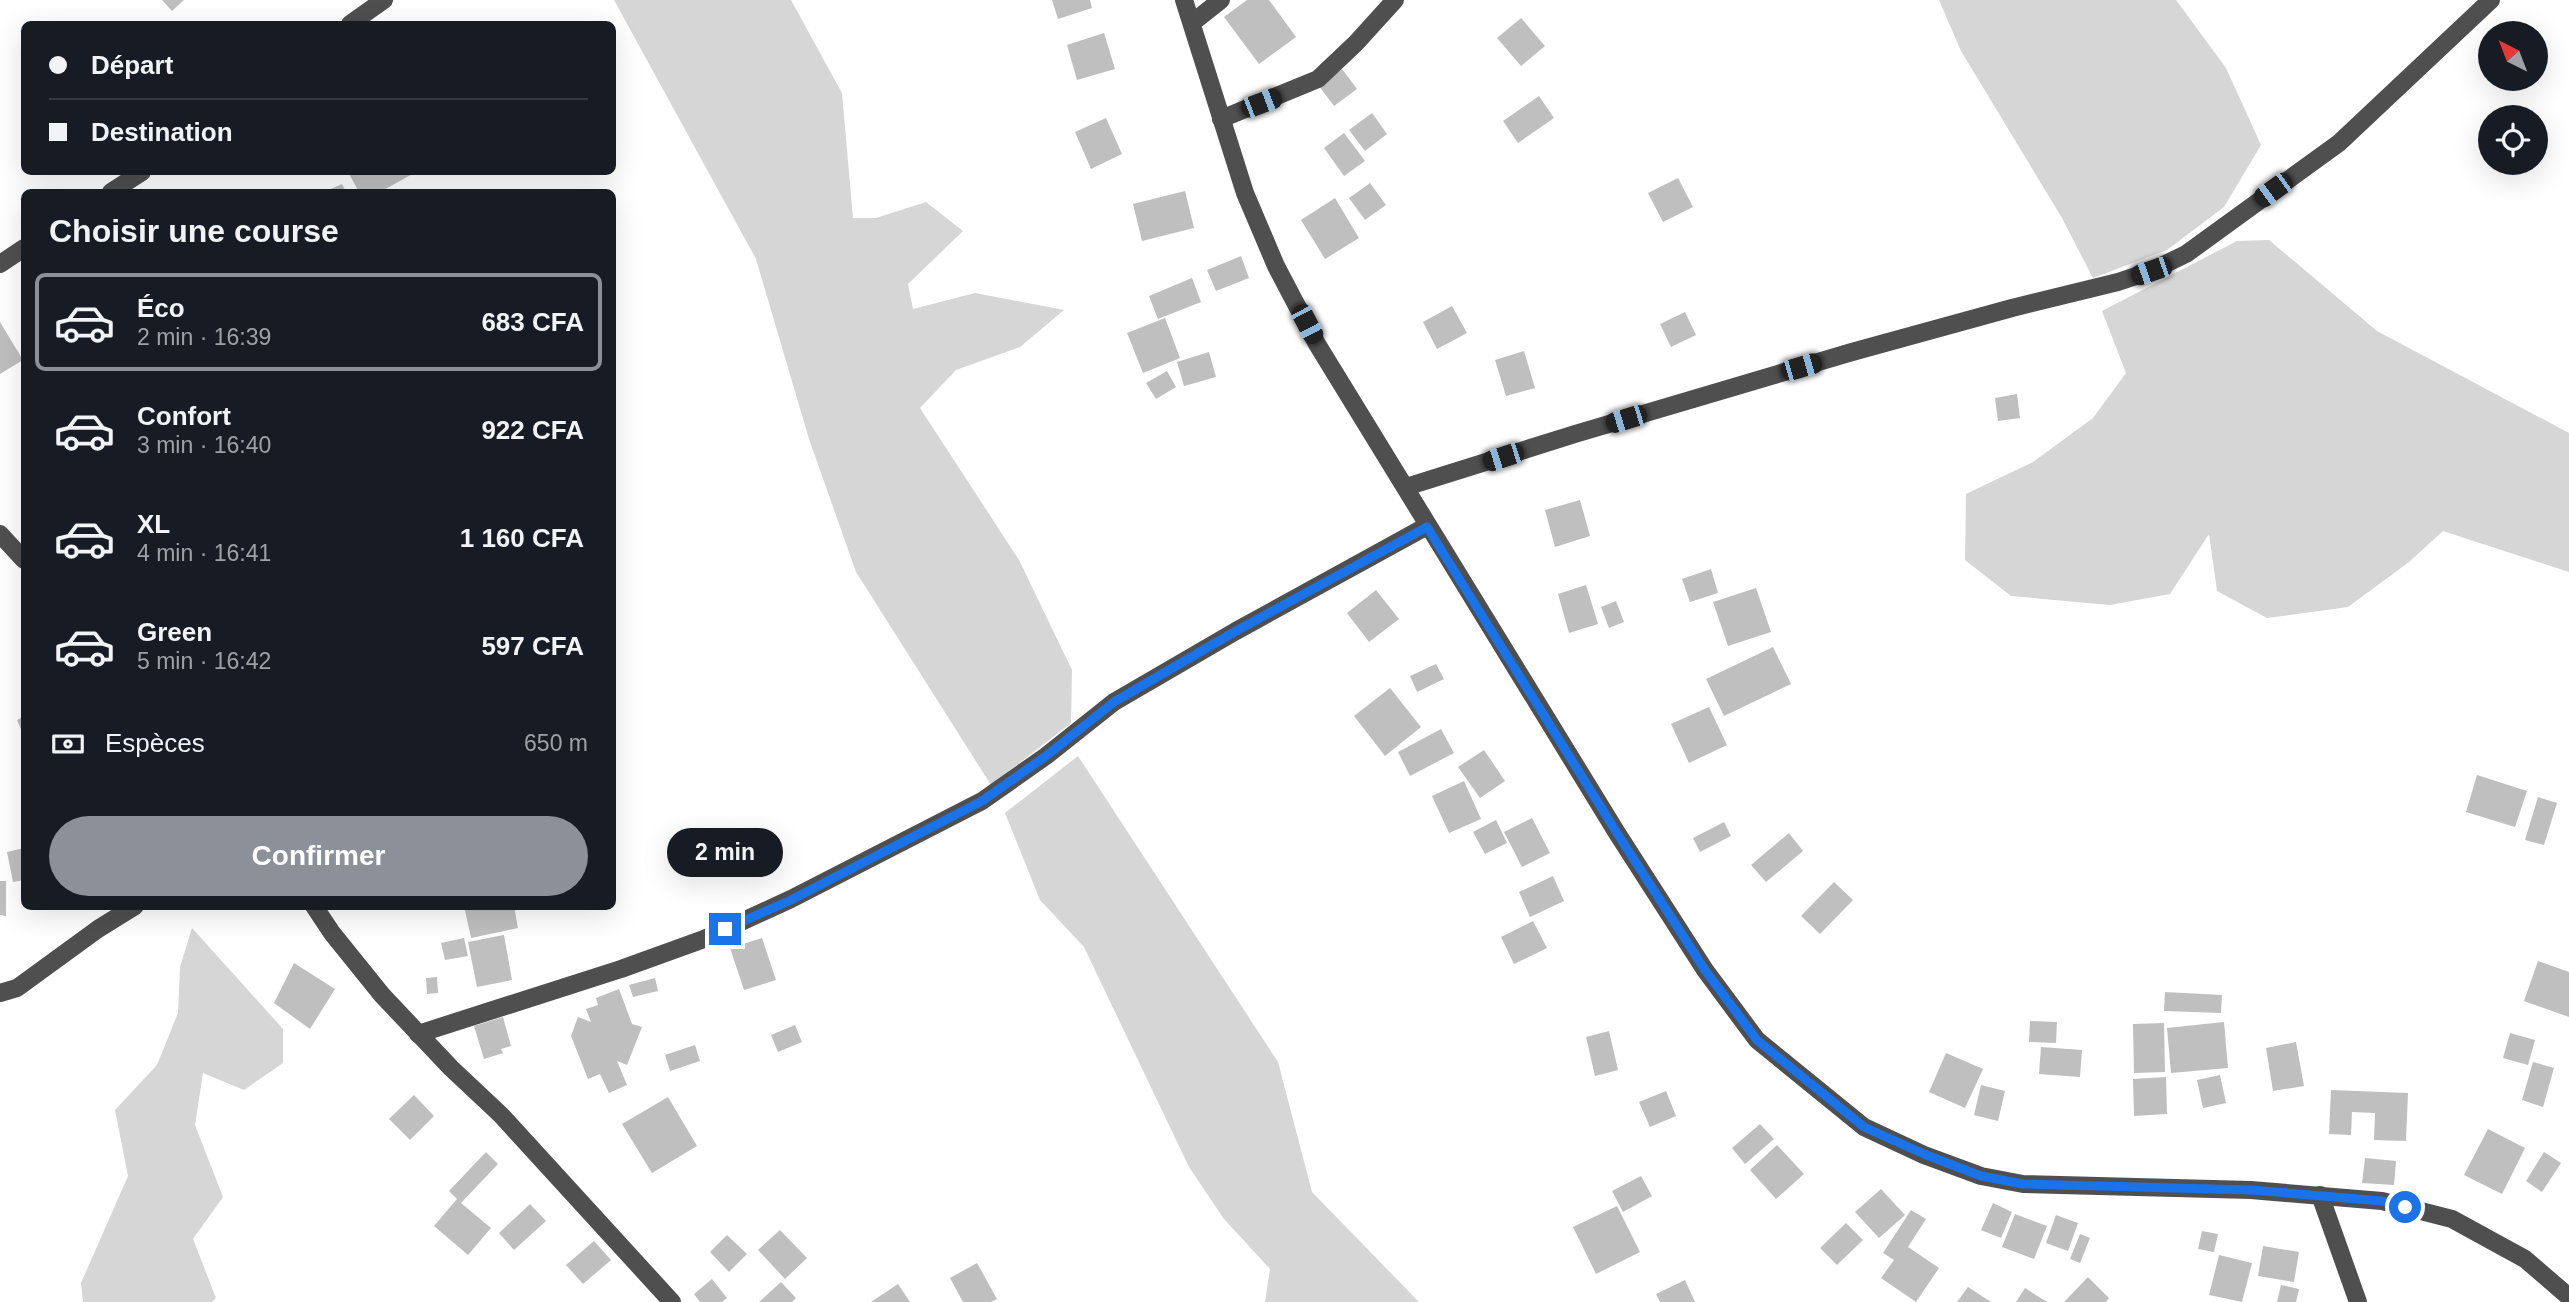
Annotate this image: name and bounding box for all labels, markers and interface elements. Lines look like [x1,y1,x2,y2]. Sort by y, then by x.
north arrow [2478,21,2548,91]
map controls [2478,21,2548,175]
text: Départ [91,50,173,80]
car [1238,86,1285,120]
button: locate [2478,105,2548,175]
text: Destination [91,117,233,147]
car [2250,169,2297,211]
text: Choisir une course [49,213,339,249]
car [2128,254,2175,288]
icon: car [53,291,116,354]
text: Éco [137,293,185,323]
car [1288,301,1327,347]
text: 683 CFA [481,307,584,337]
text: 2 min · 16:39 [137,324,271,350]
car [1778,351,1825,383]
icon: car [53,399,116,462]
text: Confort [137,401,231,431]
car [1603,403,1650,435]
text: 922 CFA [481,415,584,445]
text: 3 min · 16:40 [137,432,271,458]
car [1480,441,1527,473]
icon: car [53,507,116,570]
text: XL [137,509,170,539]
text: 1 160 CFA [460,523,584,553]
text: 4 min · 16:41 [137,540,271,566]
icon: car [53,615,116,678]
text: Green [137,617,212,647]
text: 597 CFA [481,631,584,661]
text: 5 min · 16:42 [137,648,271,674]
icon: cash [49,725,87,763]
text: Espèces [105,728,205,758]
text: 650 m [524,730,588,756]
button: Confirmer [49,816,588,896]
callout: 2 min [667,828,783,876]
text: 2 min [695,839,755,865]
route end [709,913,741,945]
route start [2389,1191,2421,1223]

